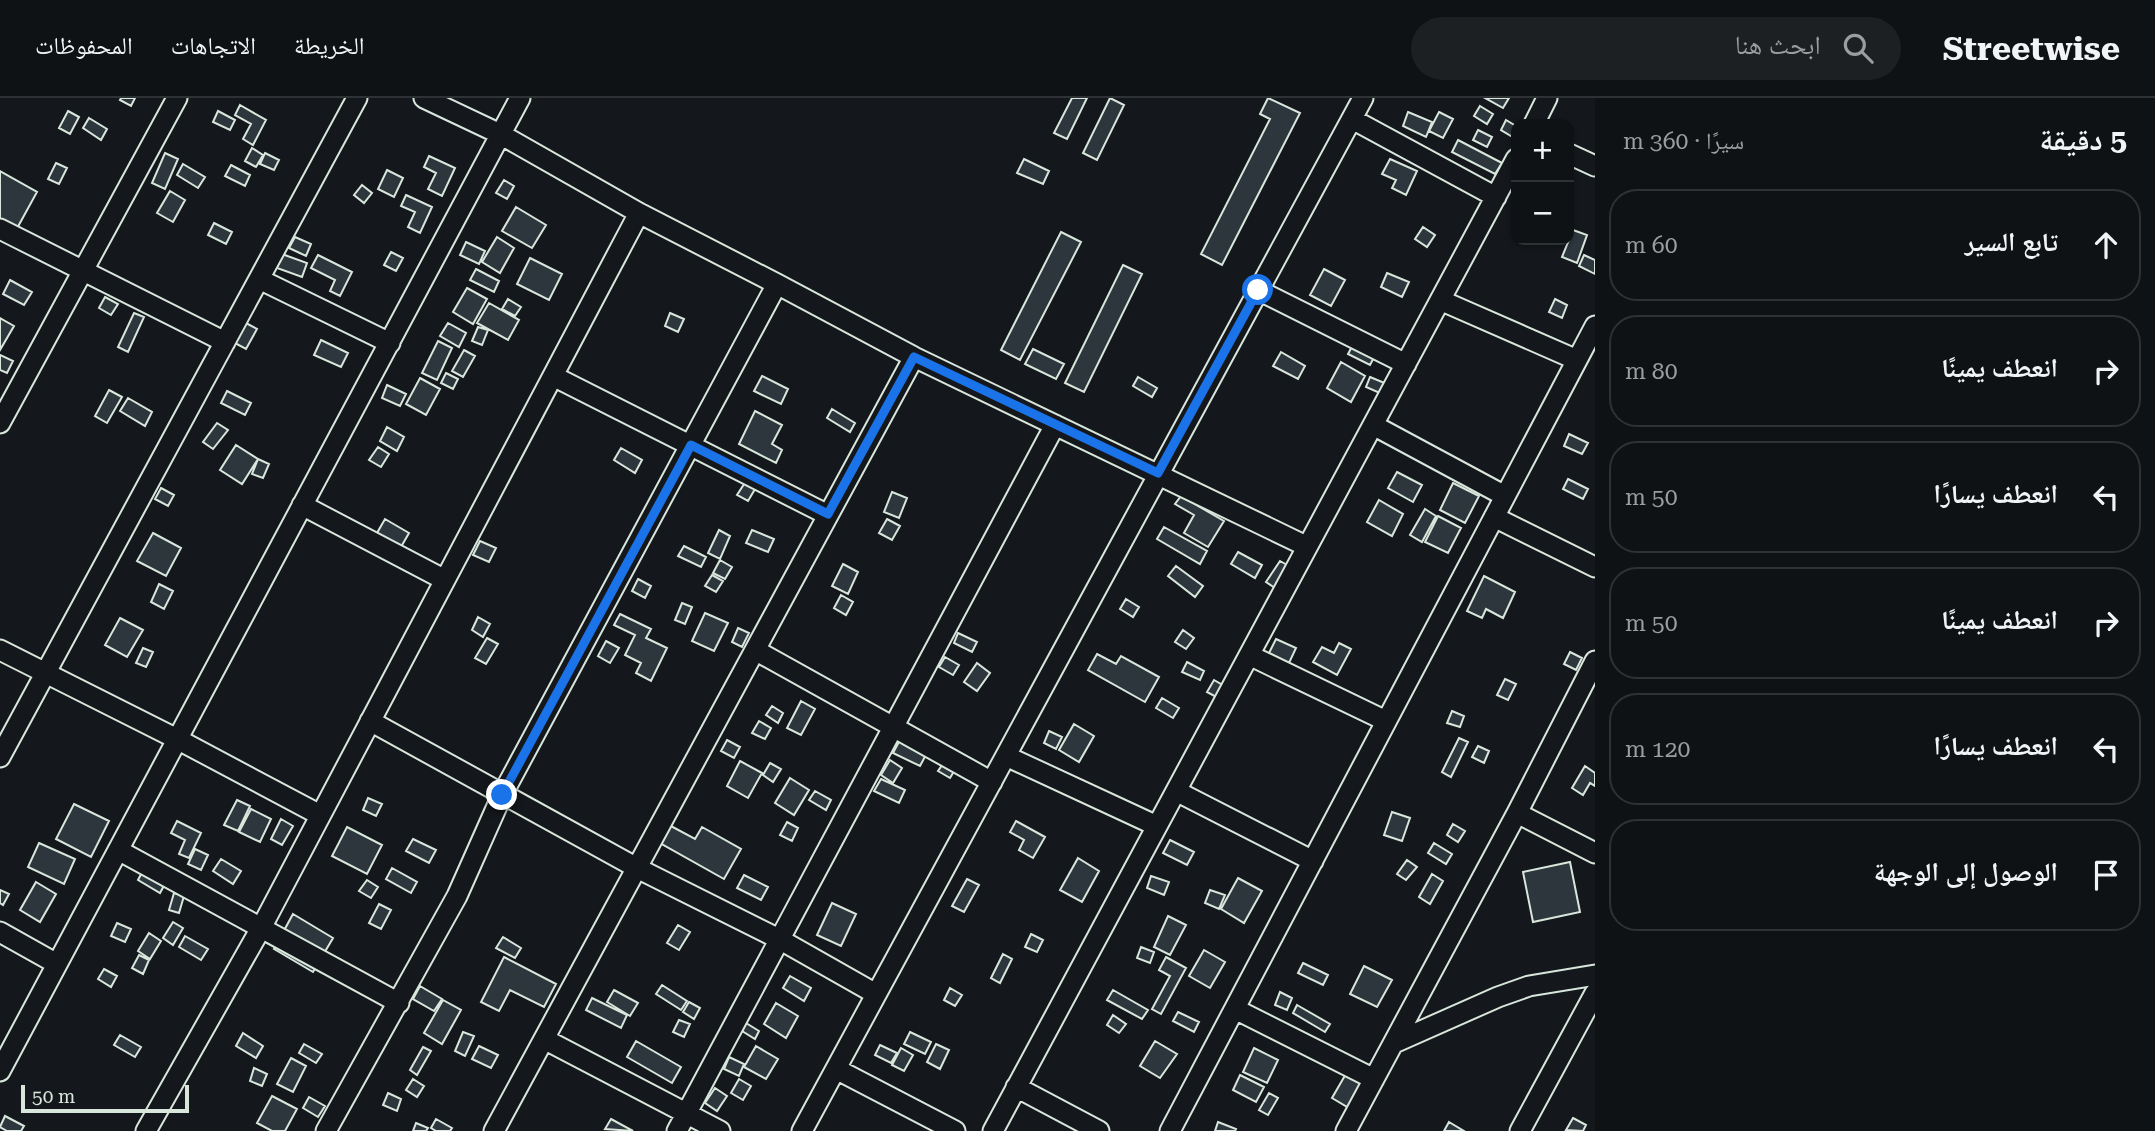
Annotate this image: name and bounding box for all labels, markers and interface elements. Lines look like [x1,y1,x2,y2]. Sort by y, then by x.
search box [1411,17,1901,80]
icon: search [1839,29,1877,67]
text: Streetwise [1943,29,2120,68]
text: ابحث هنا [1735,30,1821,60]
text: المحفوظات [35,32,133,60]
text: الاتجاهات [171,32,256,60]
text: الخريطة [294,32,365,60]
map controls [1511,119,1574,245]
button: + [1511,119,1574,182]
text: 5 دقيقة [2040,122,2127,157]
text: سيرًا · 360 m [1623,128,1744,155]
button: − [1511,182,1574,245]
icon: ahead [2087,226,2125,264]
text: تابع السير [1965,227,2058,257]
text: 60 m [1625,232,1678,259]
route start [1242,274,1273,305]
icon: right [2087,352,2125,390]
text: انعطف يمينًا [1941,353,2058,383]
text: 80 m [1625,358,1678,385]
icon: left [2087,478,2125,516]
text: انعطف يسارًا [1934,479,2058,509]
text: 50 m [1625,484,1678,511]
icon: right [2087,604,2125,642]
text: انعطف يمينًا [1941,605,2058,635]
text: 50 m [1625,610,1678,637]
icon: left [2087,730,2125,768]
text: انعطف يسارًا [1934,731,2058,761]
text: 120 m [1625,736,1690,763]
route end [486,779,517,810]
icon: arrive [2087,856,2125,894]
text: الوصول إلى الوجهة [1874,857,2058,887]
scale bar [21,1082,189,1114]
text: 50 m [32,1085,75,1108]

